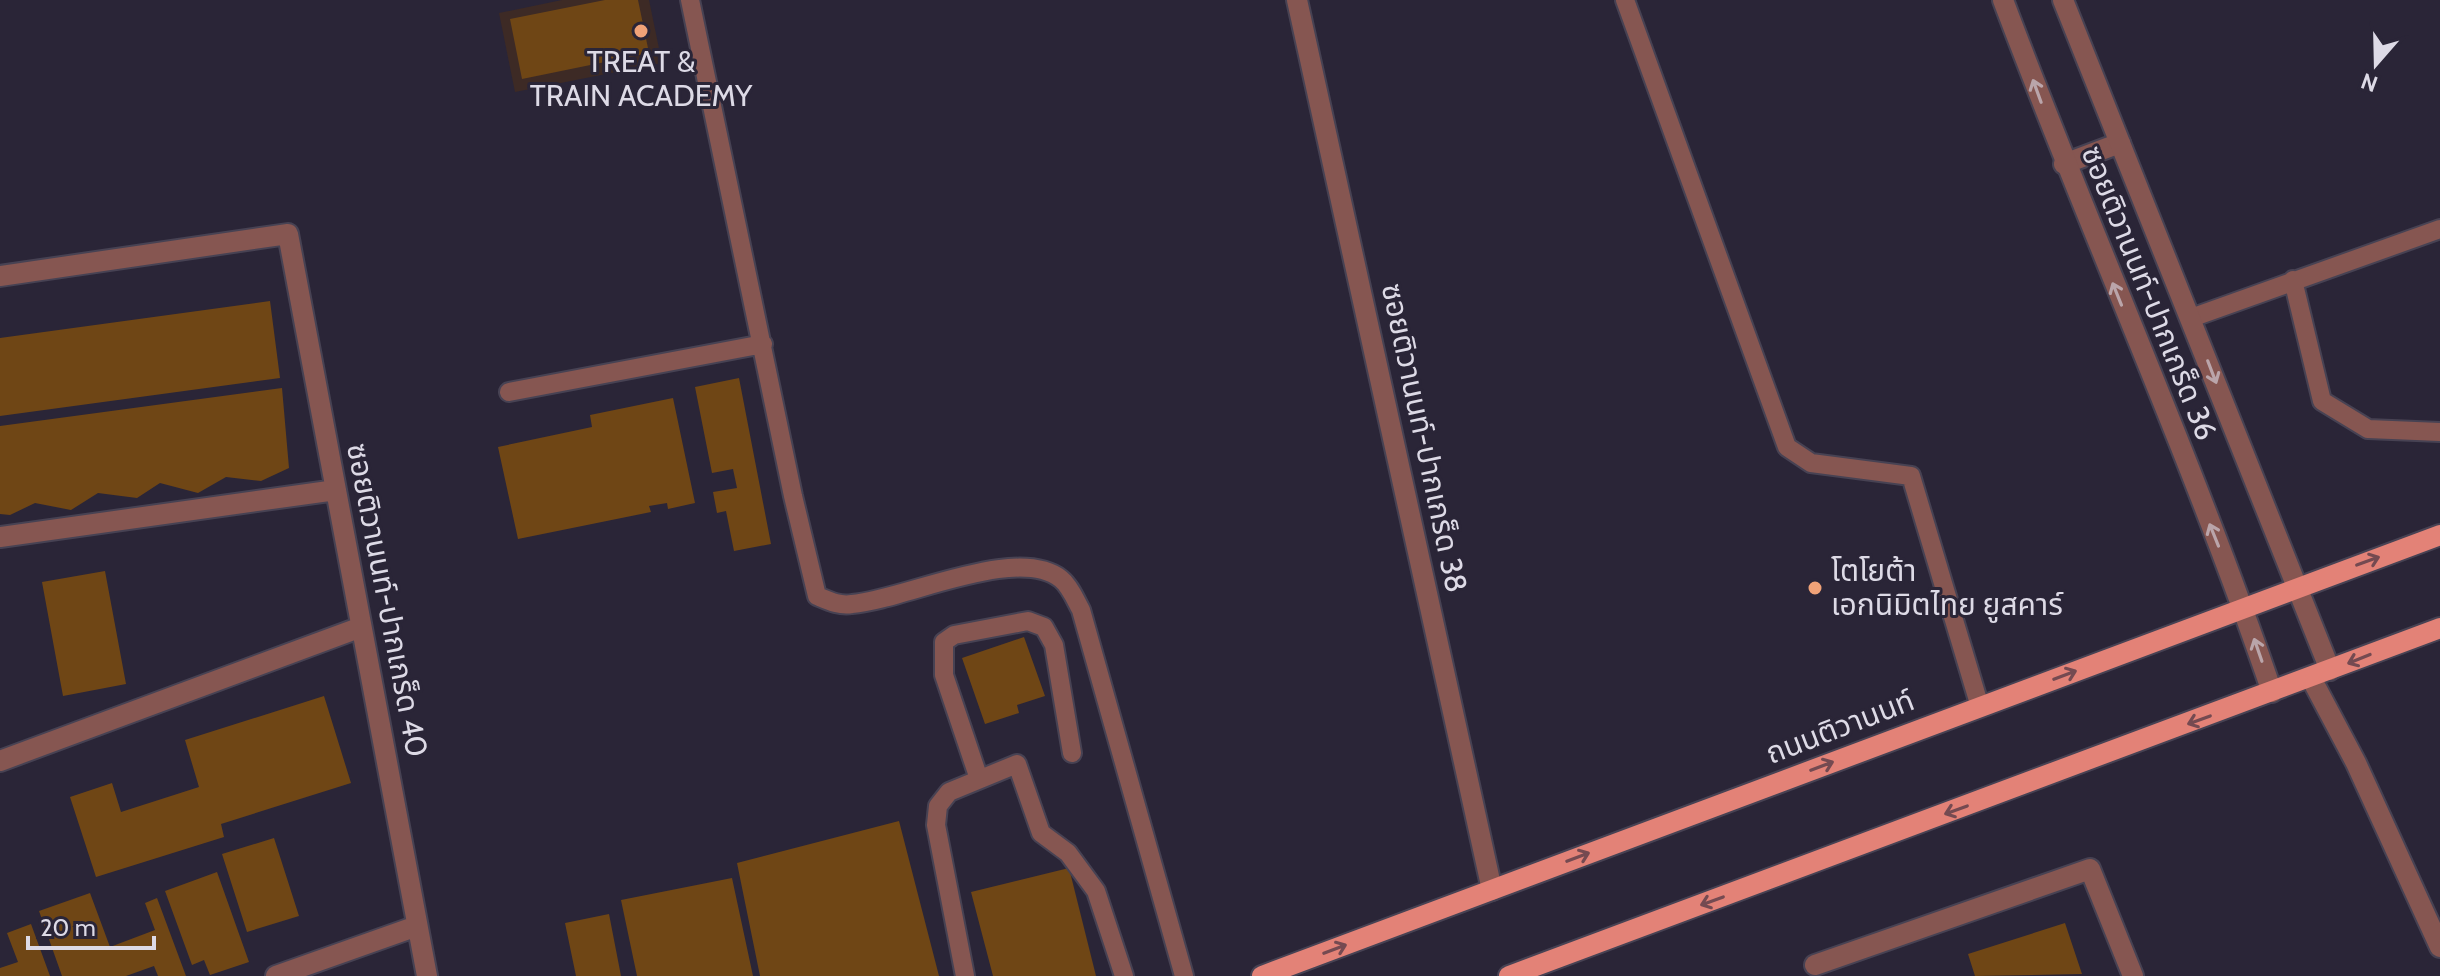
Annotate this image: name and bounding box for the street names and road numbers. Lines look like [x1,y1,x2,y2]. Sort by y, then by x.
street label: ซอยติวานนท์-ปากเกร็ด 36 [2074,140,2225,445]
street label: ซอยติวานนท์-ปากเกร็ด 38 [1374,280,1475,596]
street label: ซอยติวานนท์-ปากเกร็ด 40 [339,440,436,760]
street label: ถนนติวานนท์ [1760,681,1919,772]

